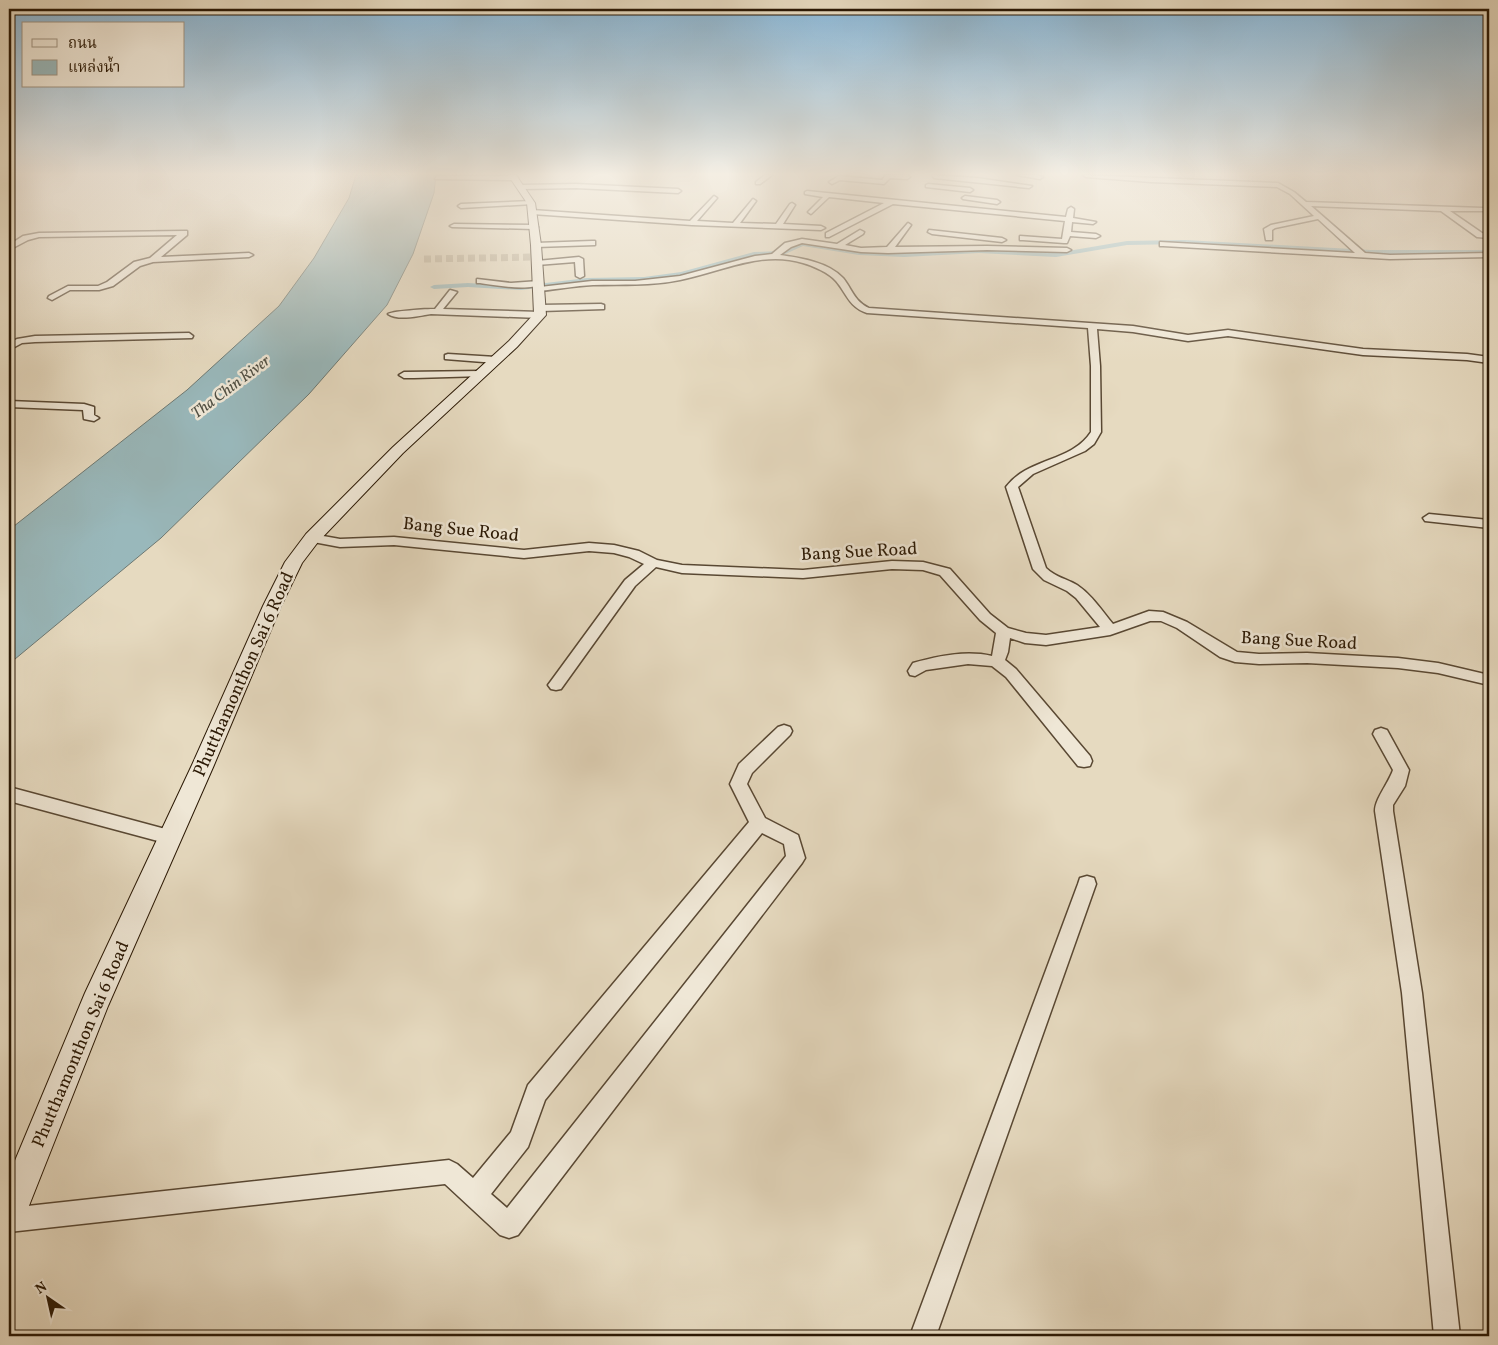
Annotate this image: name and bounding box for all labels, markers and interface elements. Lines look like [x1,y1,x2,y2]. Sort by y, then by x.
legend [22,22,185,88]
text: ถนน [68,34,97,55]
text: แหล่งน้ำ [68,56,120,79]
water label: Tha Chin River [187,350,276,425]
street label: Bang Sue Road [402,512,520,549]
street label: Bang Sue Road [800,537,918,568]
street label: Phutthamonthon Sai 6 Road [188,568,301,781]
street label: Bang Sue Road [1240,626,1358,657]
street label: Phutthamonthon Sai 6 Road [27,938,136,1152]
north arrow [22,1272,72,1322]
text: N [32,1278,51,1299]

